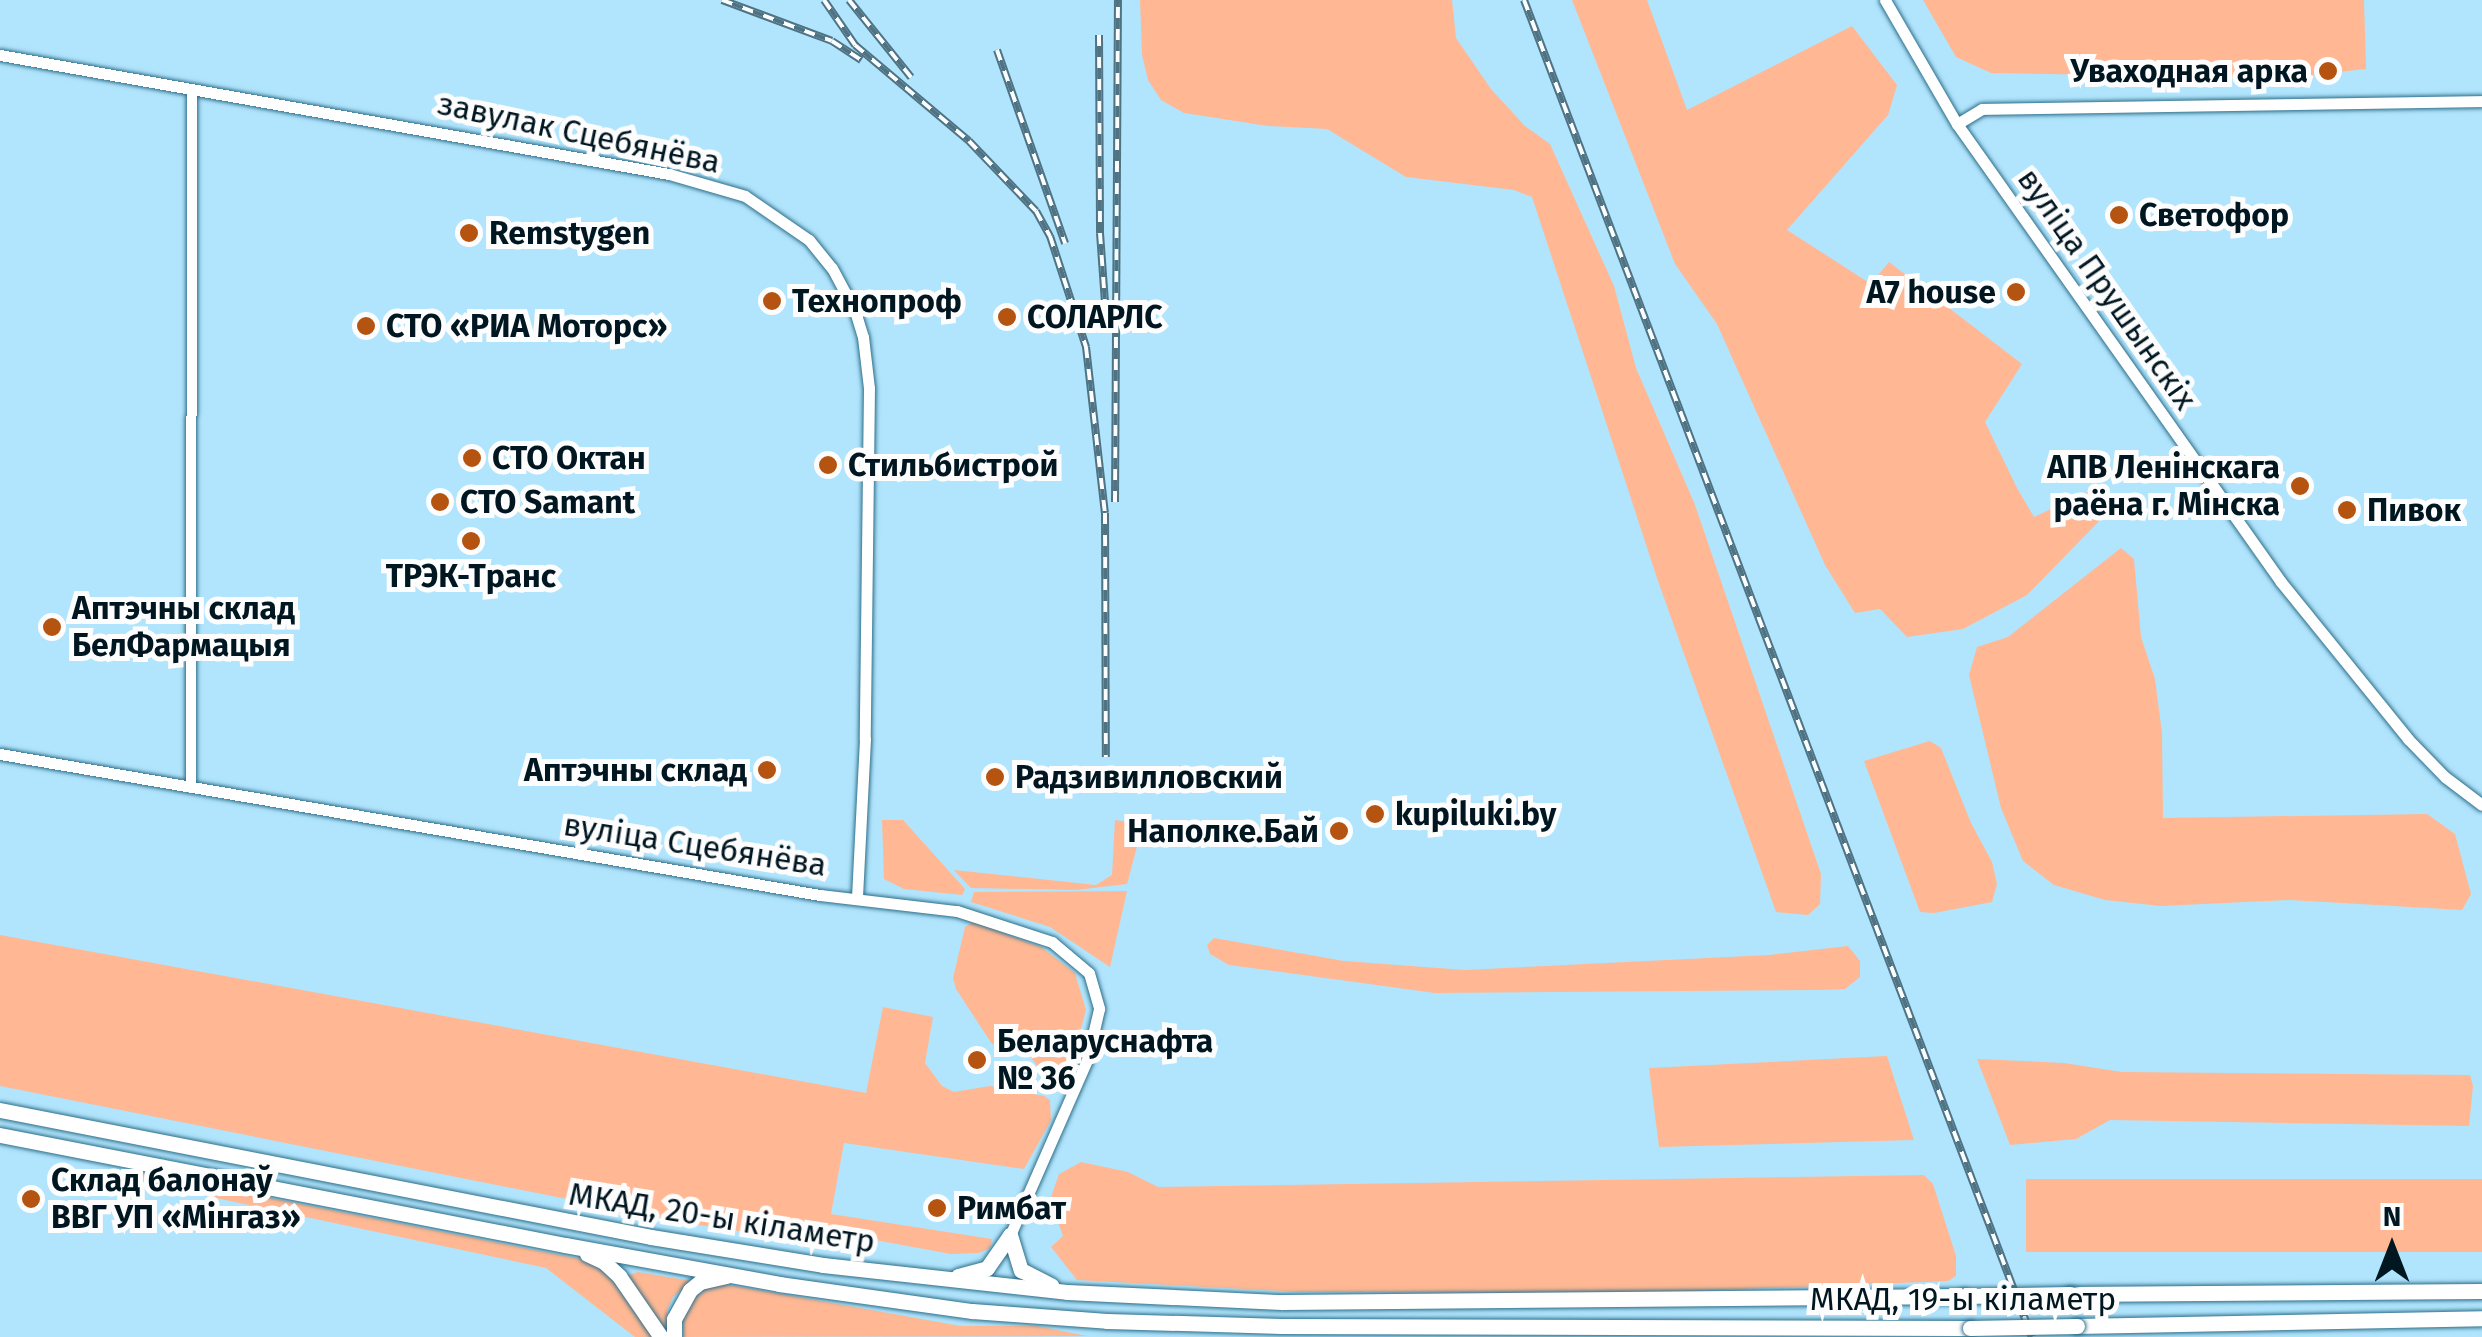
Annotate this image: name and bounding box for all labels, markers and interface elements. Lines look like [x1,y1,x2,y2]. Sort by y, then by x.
place label: Уваходная арка [2070,52,2308,90]
marker: Уваходная арка [2317,60,2339,82]
street label: завулак Сцебянёва [434,84,724,182]
street label: вуліца Прушынскіх [2009,161,2205,417]
place label: Светофор [2139,196,2289,234]
marker: Светофор [2108,204,2130,226]
place label: Remstygen [489,214,650,252]
marker: Remstygen [458,222,480,244]
place label: A7 house [1867,273,1996,311]
marker: A7 house [2005,281,2027,303]
place label: Технопроф [792,282,962,320]
marker: Технопроф [761,290,783,312]
place label: СОЛАРЛС [1027,298,1163,336]
marker: СОЛАРЛС [996,306,1018,328]
place label: СТО «РИА Моторс» [386,307,667,345]
marker: СТО «РИА Моторс» [355,315,377,337]
place label: СТО Октан [492,439,646,477]
place label: Стильбистрой [848,446,1058,484]
marker: СТО Октан [461,447,483,469]
place label: АПВ Ленінскага раёна г. Мінска [2047,449,2280,524]
marker: Стильбистрой [817,454,839,476]
marker: АПВ Ленінскага раёна г. Мінска [2289,475,2311,497]
place label: СТО Samant [460,483,635,521]
marker: СТО Samant [429,491,451,513]
place label: Пивок [2367,491,2461,529]
marker: Пивок [2336,499,2358,521]
marker: ТРЭК-Транс [460,530,482,552]
place label: ТРЭК-Транс [386,557,556,595]
place label: Аптэчны склад БелФармацыя [72,590,295,665]
marker: Аптэчны склад БелФармацыя [41,616,63,638]
place label: Аптэчны склад [524,751,747,789]
place label: Радзивилловский [1015,758,1283,796]
marker: Аптэчны склад [756,759,778,781]
marker: Радзивилловский [984,766,1006,788]
place label: kupiluki.by [1395,795,1556,833]
marker: kupiluki.by [1364,803,1386,825]
street label: вуліца Сцебянёва [561,805,829,885]
place label: Наполке.Бай [1127,812,1319,850]
marker: Наполке.Бай [1328,820,1350,842]
place label: Беларуснафта № 36 [997,1023,1213,1098]
marker: Беларуснафта № 36 [966,1049,988,1071]
place label: Склад балонаў ВВГ УП «Мінгаз» [51,1162,301,1237]
street label: МКАД, 20-ы кіламетр [566,1175,878,1261]
marker: Склад балонаў ВВГ УП «Мінгаз» [20,1188,42,1210]
place label: Римбат [957,1189,1066,1227]
marker: Римбат [926,1197,948,1219]
north arrow [2342,1197,2442,1297]
text: N [2383,1200,2401,1233]
street label: МКАД, 19-ы кіламетр [1810,1280,2116,1318]

